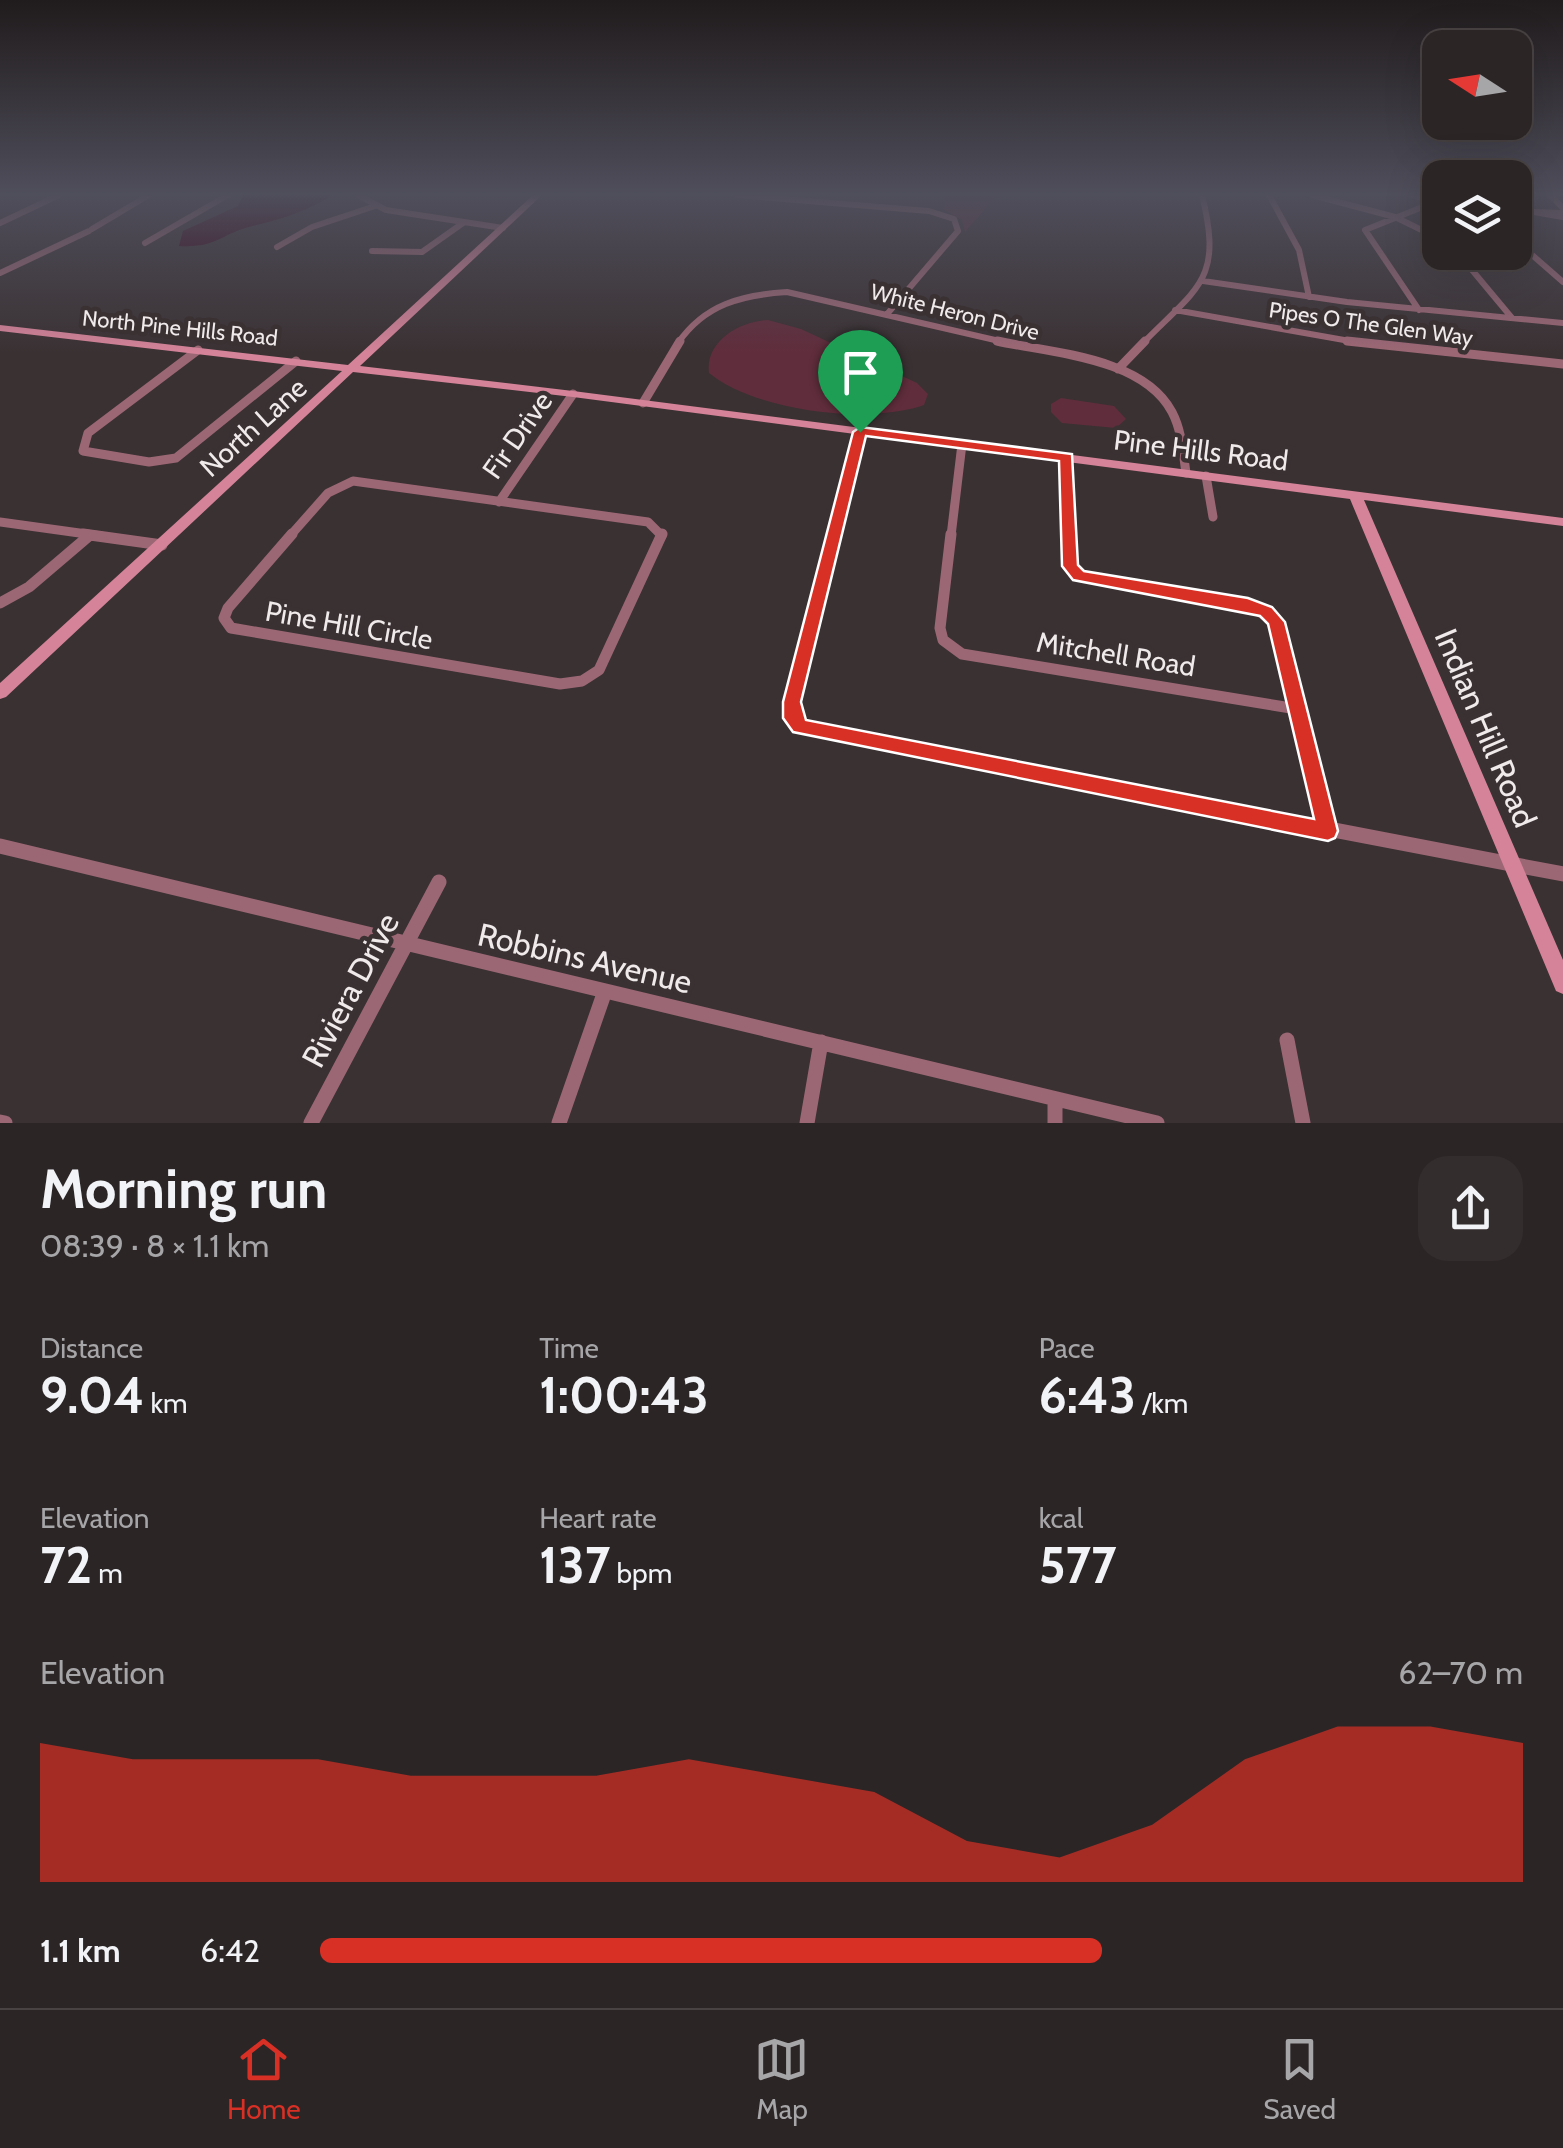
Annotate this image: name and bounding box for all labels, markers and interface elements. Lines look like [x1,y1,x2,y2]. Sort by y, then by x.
north arrow [1422,30,1532,140]
map controls [1422,30,1532,270]
button: layers [1422,160,1532,270]
street label: White Heron Drive [868,278,1042,346]
street label: Pipes O The Glen Way [1267,296,1475,352]
street label: North Pine Hills Road [81,304,279,352]
pin [818,330,903,433]
icon: arrive [833,345,888,400]
street label: North Lane [193,370,313,484]
street label: Fir Drive [475,385,559,485]
street label: Pine Hills Road [1112,422,1290,478]
street label: Pine Hill Circle [263,594,435,656]
street label: Indian Hill Road [1427,623,1545,833]
street label: Mitchell Road [1034,625,1198,683]
street label: Riviera Drive [293,906,407,1074]
street label: Robbins Avenue [474,914,696,1002]
text: Morning run [40,1155,327,1222]
button: share [1418,1156,1523,1261]
text: 08:39 · 8 × 1.1 km [40,1226,269,1265]
text: Distance [40,1331,143,1365]
text: Time [539,1331,599,1365]
text: Pace [1039,1331,1095,1365]
text: 9.04 [40,1365,144,1426]
text: 1:00:43 [539,1365,709,1426]
text: 6:43 [1039,1365,1136,1426]
text: km [144,1386,188,1420]
text: /km [1136,1386,1188,1420]
text: Elevation [40,1501,149,1535]
text: Heart rate [539,1501,657,1535]
text: kcal [1039,1501,1083,1535]
text: 72 [40,1535,92,1596]
text: 137 [539,1535,610,1596]
text: 577 [1039,1535,1117,1596]
text: m [92,1556,123,1590]
text: bpm [610,1556,672,1590]
text: Elevation [40,1653,165,1692]
text: 62–70 m [1398,1653,1523,1692]
text: 1.1 km [40,1931,121,1970]
text: 6:42 [200,1931,260,1970]
tab: Home [227,2032,301,2126]
tab: Map [754,2032,809,2126]
tab: Saved [1263,2032,1336,2126]

